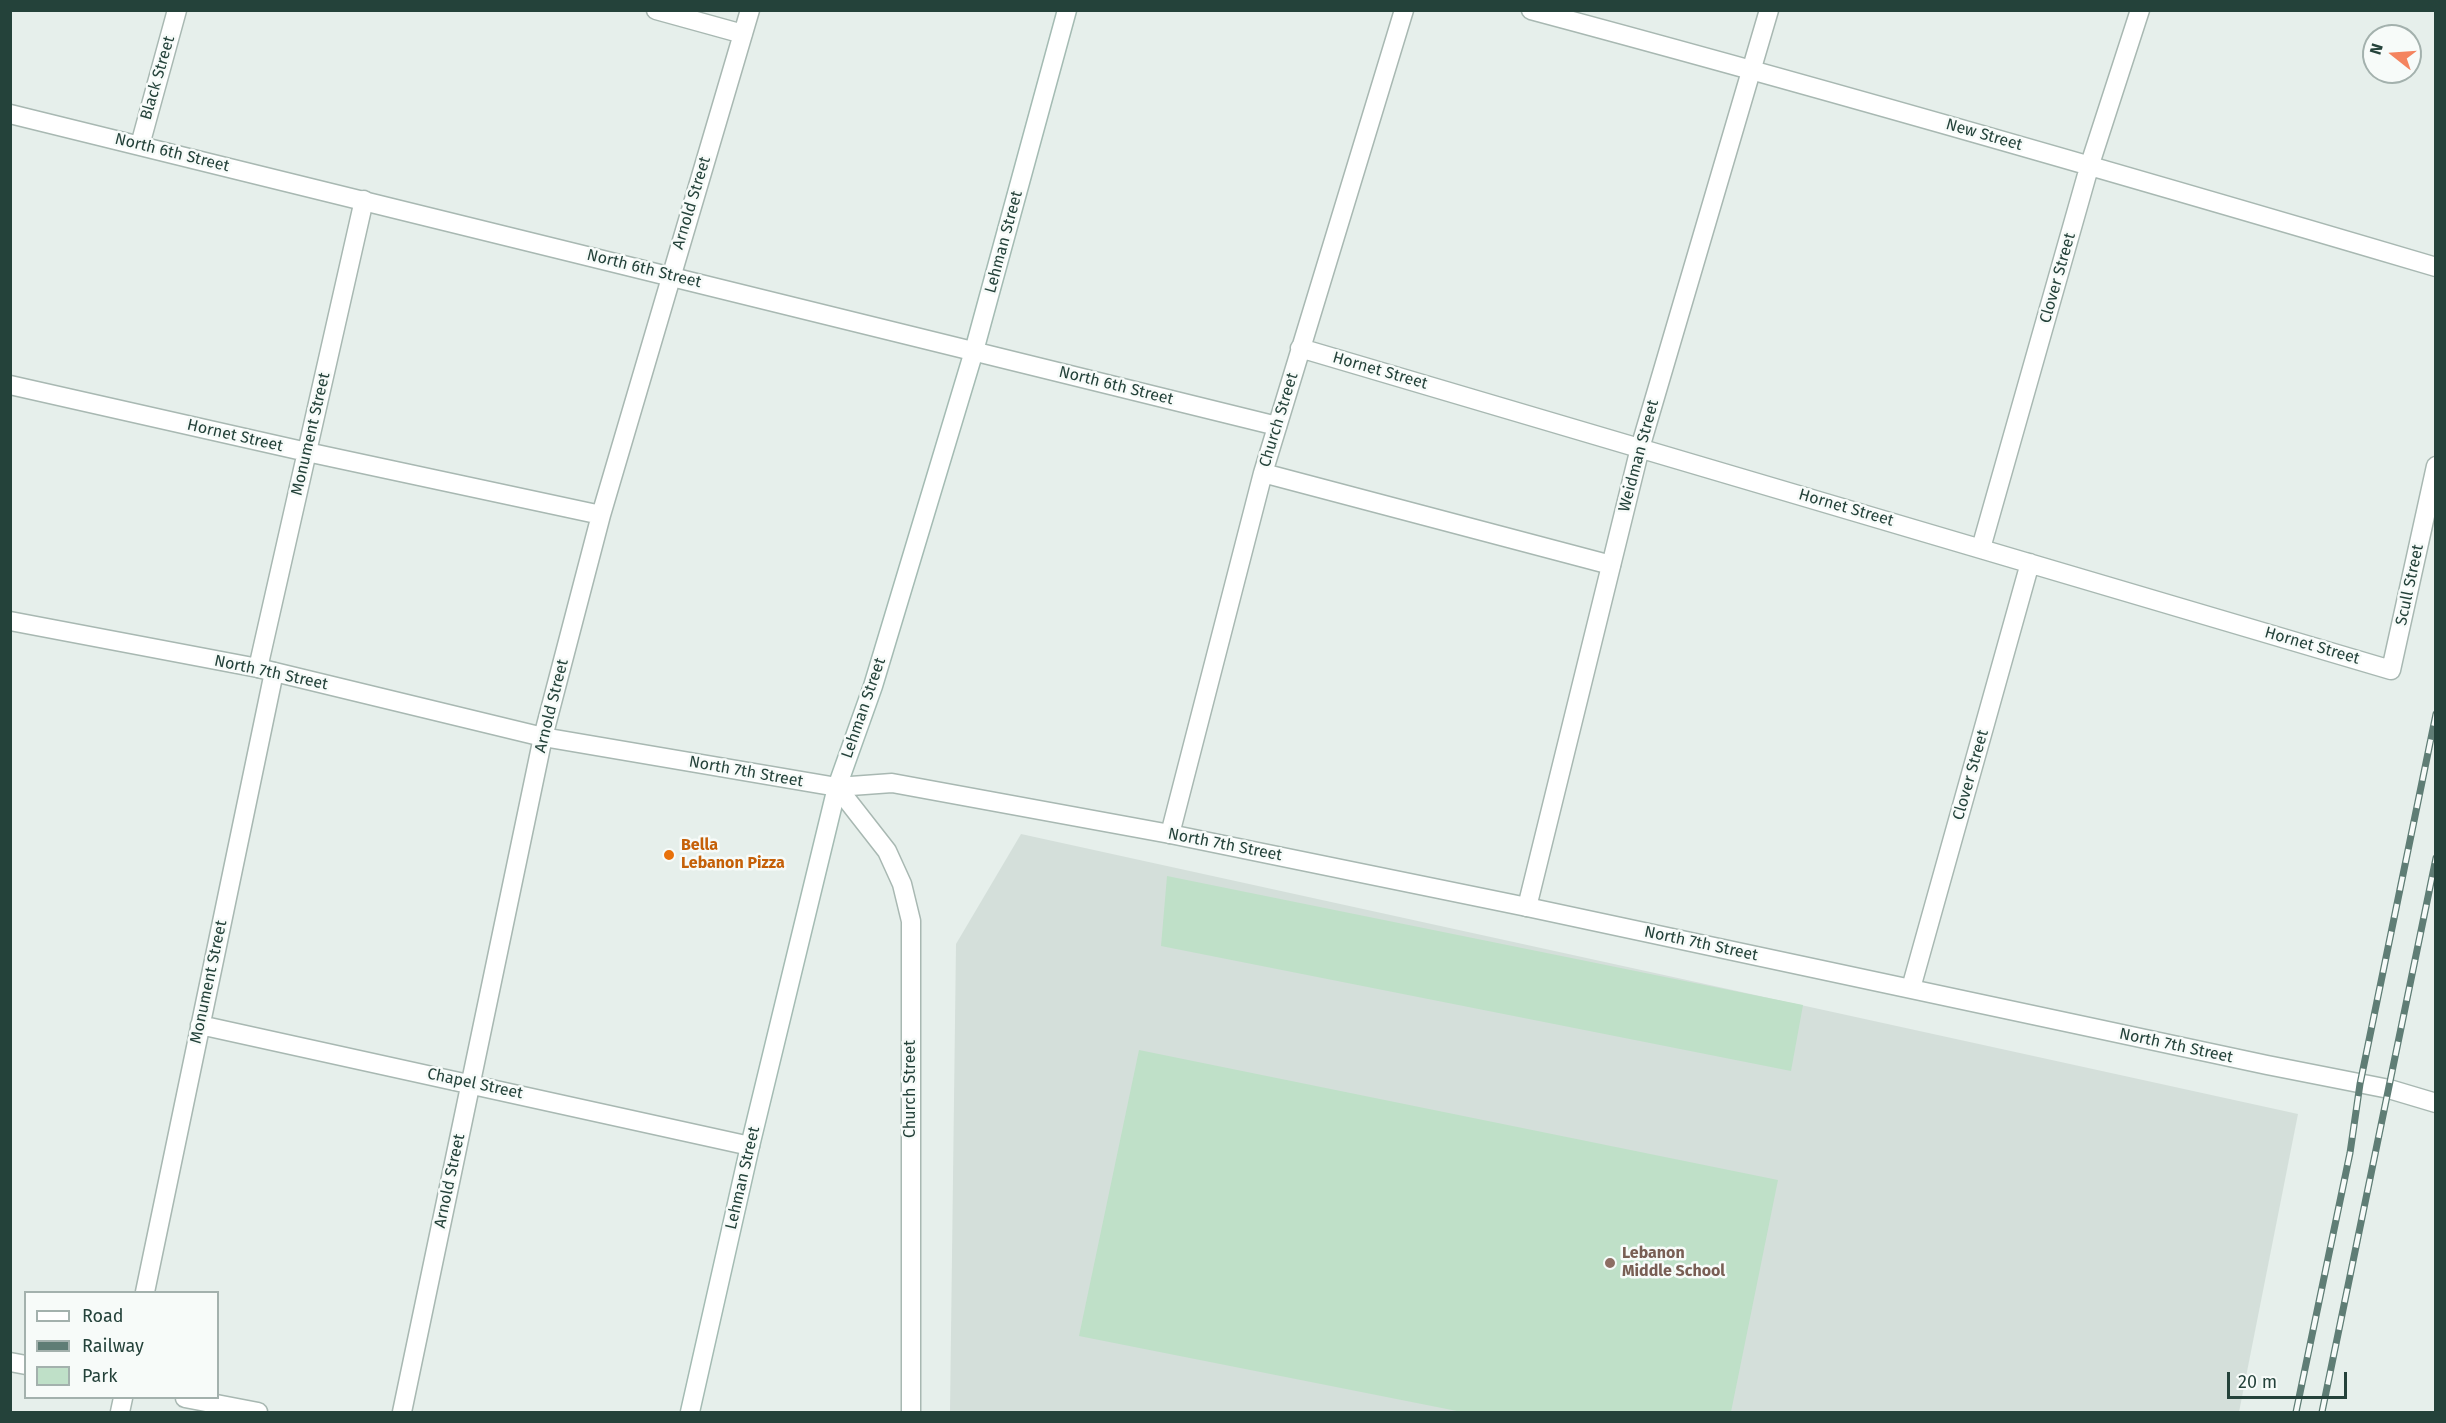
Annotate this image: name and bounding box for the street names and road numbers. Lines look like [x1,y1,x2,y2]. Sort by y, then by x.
street label: Black Street [137,34,179,122]
street label: New Street [1943,115,2025,155]
street label: North 6th Street [113,130,231,176]
street label: Arnold Street [669,154,715,252]
street label: Lehman Street [981,189,1027,295]
street label: Clover Street [2036,231,2080,325]
street label: North 6th Street [585,246,703,292]
street label: Hornet Street [1330,348,1430,394]
street label: North 6th Street [1057,363,1175,409]
street label: Church Street [1256,370,1302,470]
street label: Monument Street [288,371,334,497]
street label: Weidman Street [1615,398,1663,514]
street label: Hornet Street [185,416,285,456]
street label: Hornet Street [1796,485,1896,531]
street label: Scull Street [2392,543,2428,627]
street label: Hornet Street [2262,623,2362,669]
street label: North 7th Street [212,652,330,694]
street label: Lehman Street [838,655,890,761]
street label: Arnold Street [531,657,573,755]
street label: Clover Street [1949,728,1993,822]
street label: North 7th Street [687,752,805,792]
street label: North 7th Street [1166,825,1284,865]
street label: Monument Street [187,919,231,1045]
street label: North 7th Street [1642,923,1760,965]
street label: North 7th Street [2117,1025,2235,1067]
street label: Church Street [901,1040,921,1138]
street label: Chapel Street [425,1064,525,1104]
street label: Lehman Street [722,1125,764,1231]
street label: Arnold Street [431,1132,469,1230]

